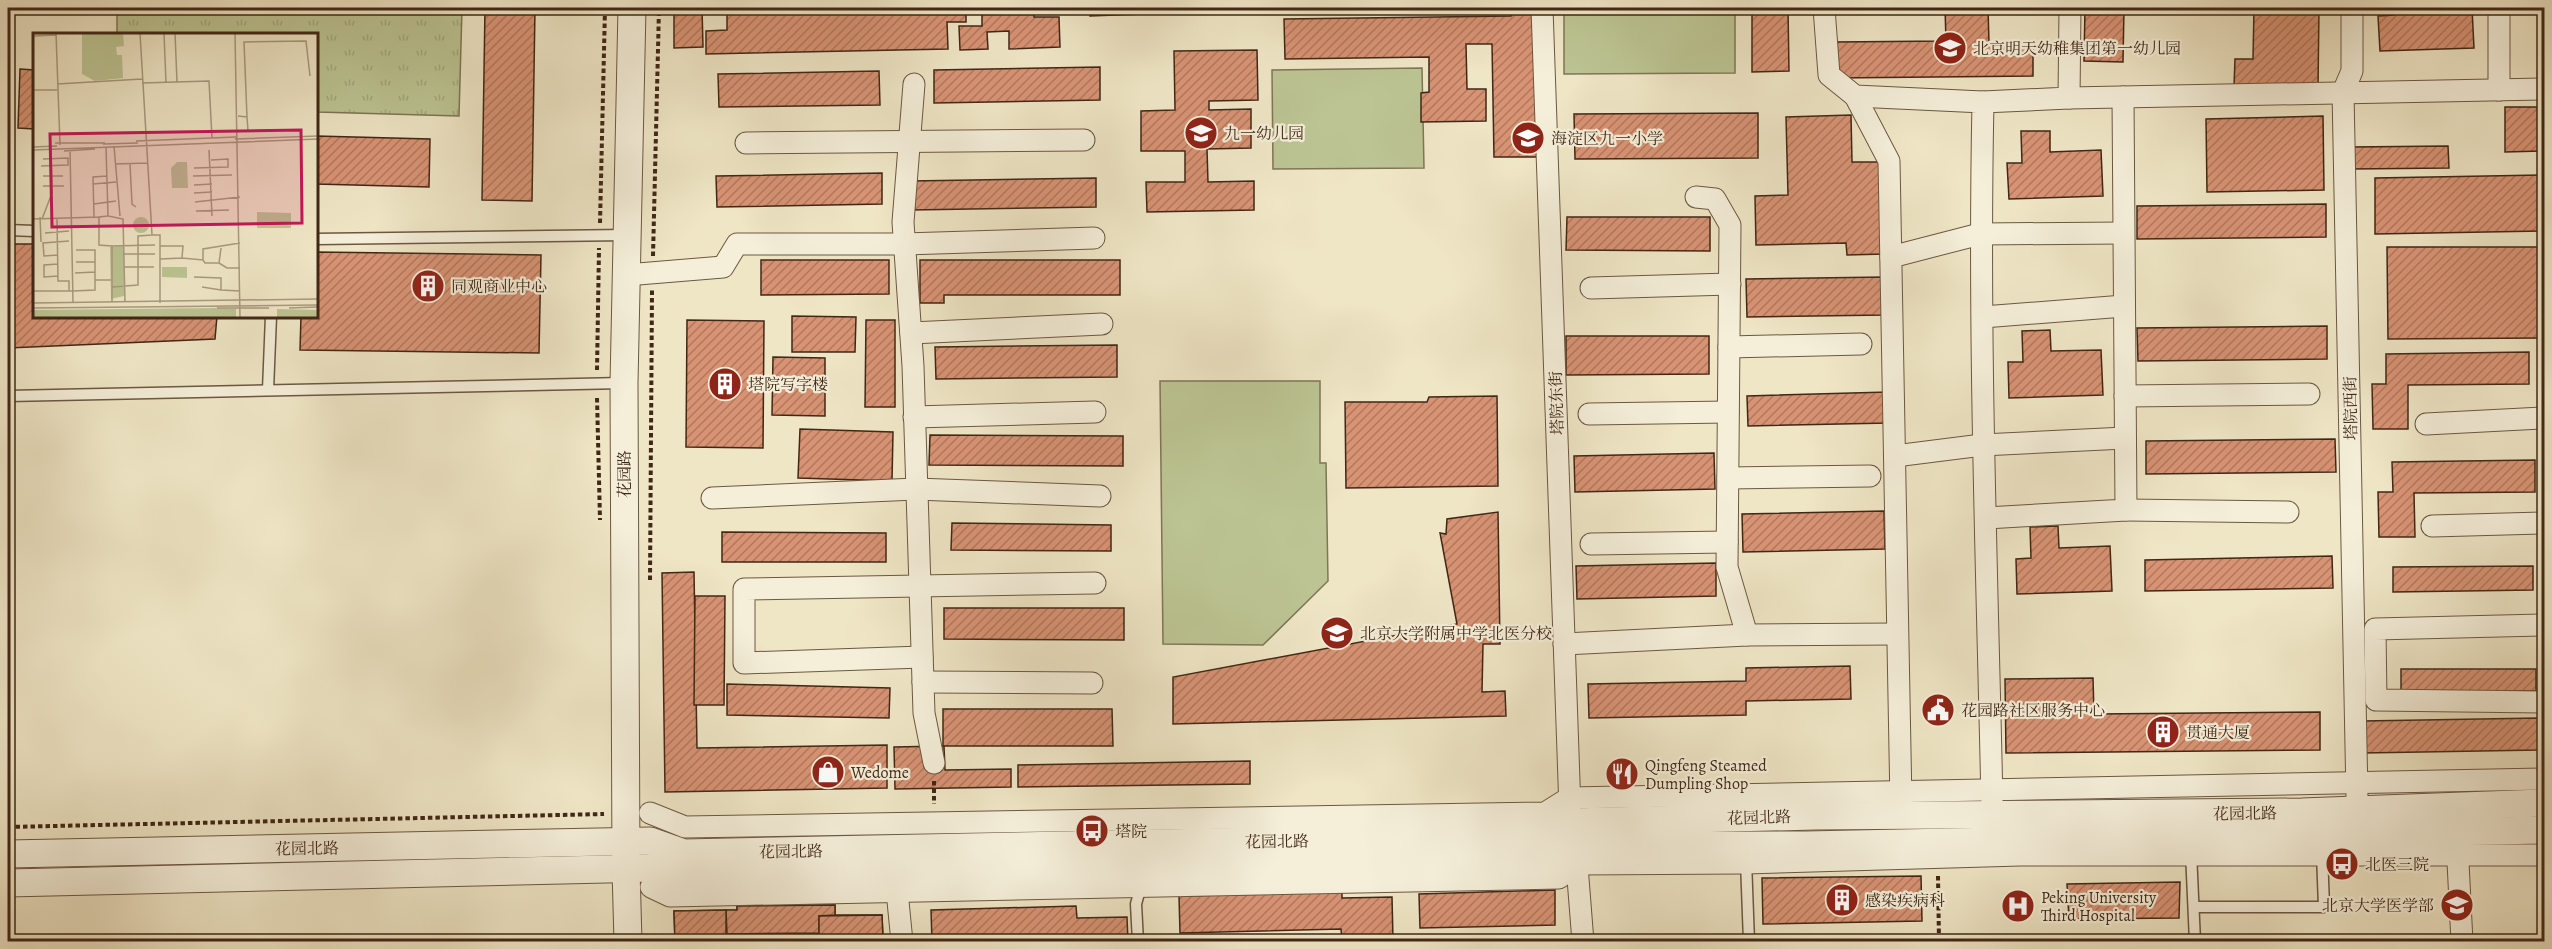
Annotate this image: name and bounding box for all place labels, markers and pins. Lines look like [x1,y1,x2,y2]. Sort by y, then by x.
school or university icon: 北京明天幼稚集团第一幼儿园 [1932,30,1968,66]
place label: 北京明天幼稚集团第一幼儿园 [1973,38,2181,60]
school or university icon: 九一幼儿园 [1183,115,1219,151]
school or university icon: 海淀区九一小学 [1510,120,1546,156]
place label: 九一幼儿园 [1224,123,1304,145]
place label: 海淀区九一小学 [1551,128,1663,150]
building icon: 同观商业中心 [410,268,446,304]
place label: 同观商业中心 [451,276,547,298]
building icon: 塔院写字楼 [707,366,743,402]
place label: 塔院写字楼 [748,374,828,396]
school or university icon: 北京大学附属中学北医分校 [1319,615,1355,651]
place label: 北京大学附属中学北医分校 [1360,623,1552,645]
public building icon: 花园路社区服务中心 [1920,692,1956,728]
place label: 花园路社区服务中心 [1961,700,2105,722]
building icon: 贯通大厦 [2145,714,2181,750]
place label: 贯通大厦 [2186,722,2250,744]
shop icon: Wedome [810,754,846,790]
place label: Qingfeng Steamed Dumpling Shop [1645,755,1767,795]
restaurant icon: Qingfeng Steamed Dumpling Shop [1604,756,1640,792]
place label: Wedome [850,762,909,784]
bus stop icon: 塔院 [1074,813,1110,849]
place label: 塔院 [1115,821,1147,843]
bus stop icon: 北医三院 [2324,846,2360,882]
place label: 北医三院 [2365,854,2429,876]
building icon: 感染疾病科 [1824,882,1860,918]
place label: Peking University Third Hospital [2041,887,2157,927]
school or university icon: 北京大学医学部 [2439,887,2475,923]
hospital icon: Peking University Third Hospital [2000,888,2036,924]
place label: 感染疾病科 [1865,890,1945,912]
place label: 北京大学医学部 [2322,895,2434,917]

